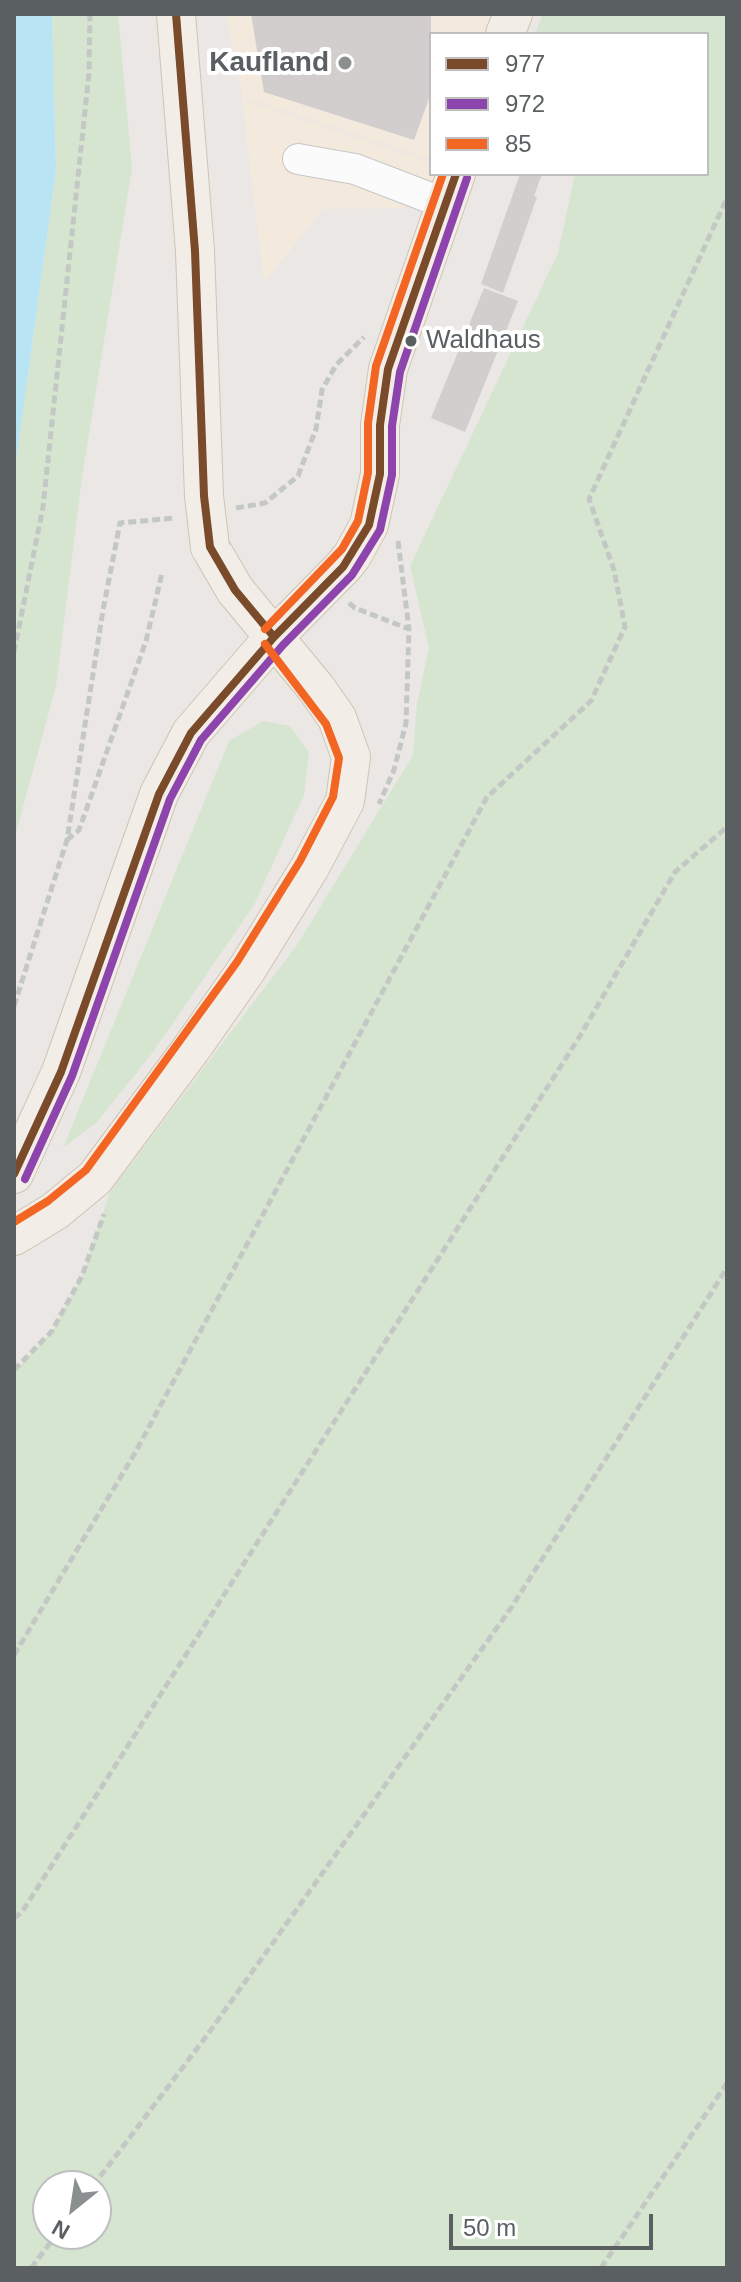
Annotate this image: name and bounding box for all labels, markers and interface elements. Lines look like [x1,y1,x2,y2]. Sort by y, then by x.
legend [429,32,709,176]
place label: Kaufland [209,46,329,80]
text: 977 [505,50,545,77]
marker: Kaufland [336,54,354,72]
text: 972 [505,90,545,117]
text: 85 [505,130,532,157]
place label: Waldhaus [426,325,541,357]
marker: Waldhaus [403,333,419,349]
north arrow [32,2170,112,2250]
scale bar [453,2198,657,2248]
text: 50 m [463,2214,516,2241]
text: N [48,2215,74,2244]

